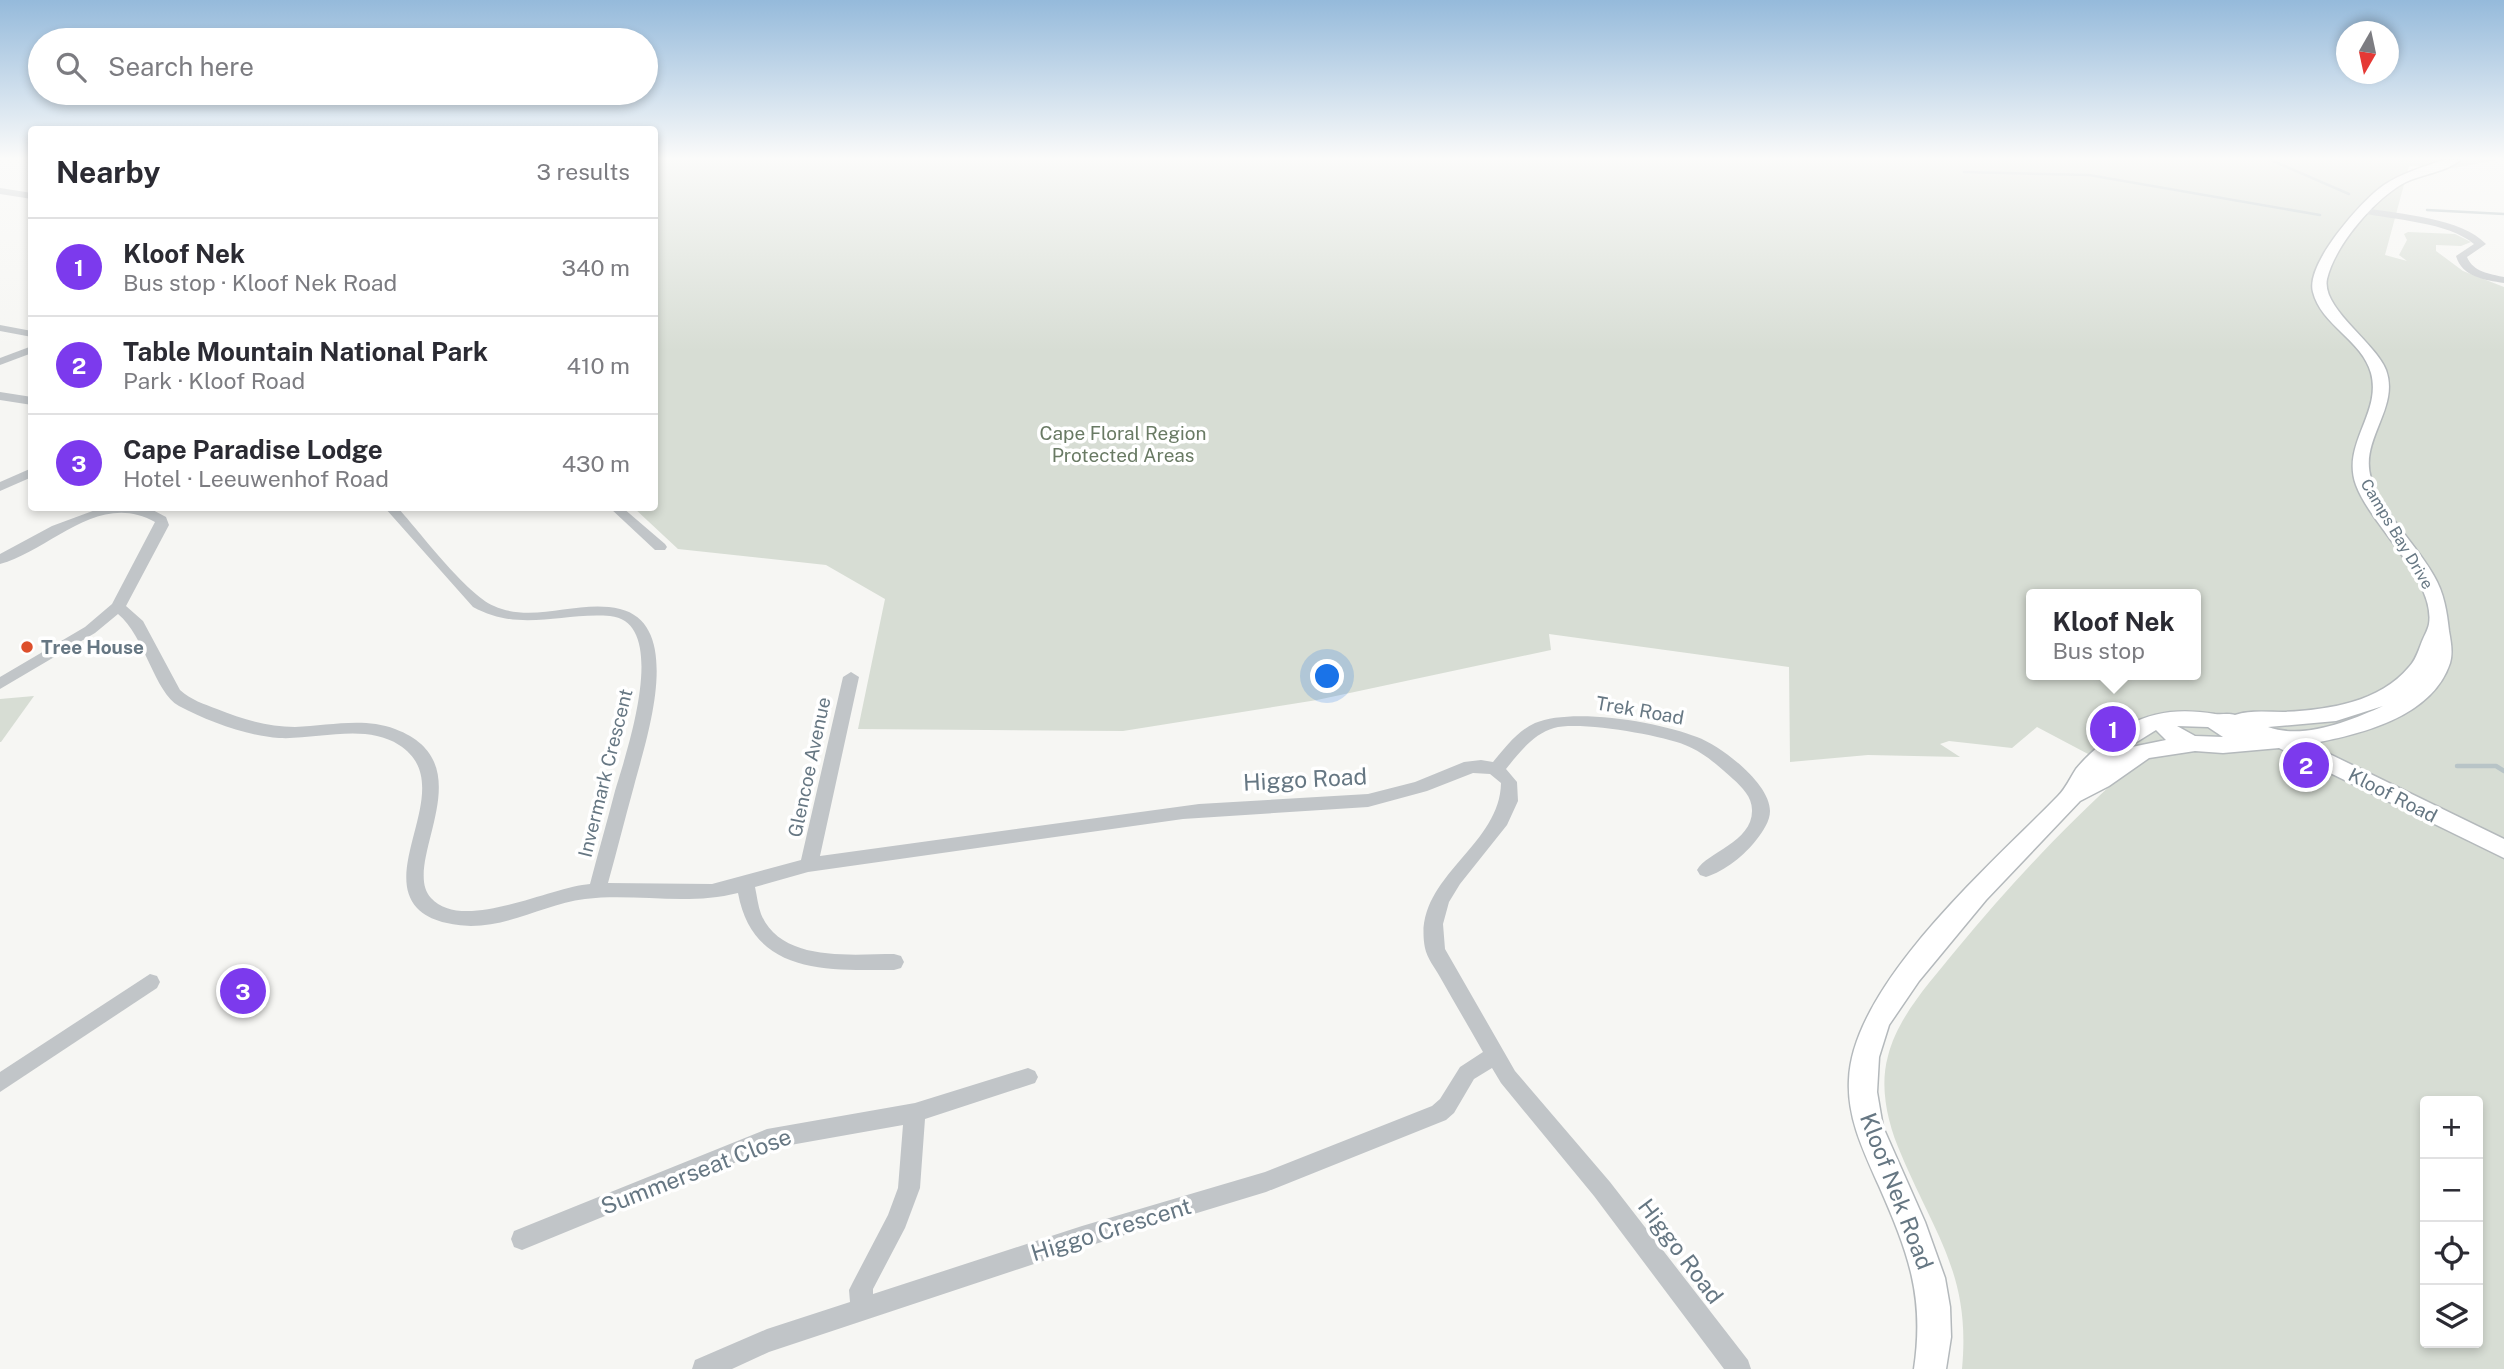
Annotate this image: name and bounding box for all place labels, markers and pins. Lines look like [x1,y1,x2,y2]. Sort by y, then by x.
place label: Tree House [41,636,144,658]
marker: Tree House [19,639,35,655]
pin: 1 [2090,703,2136,755]
pin: 2 [2283,739,2329,791]
pin: 3 [220,965,266,1017]

